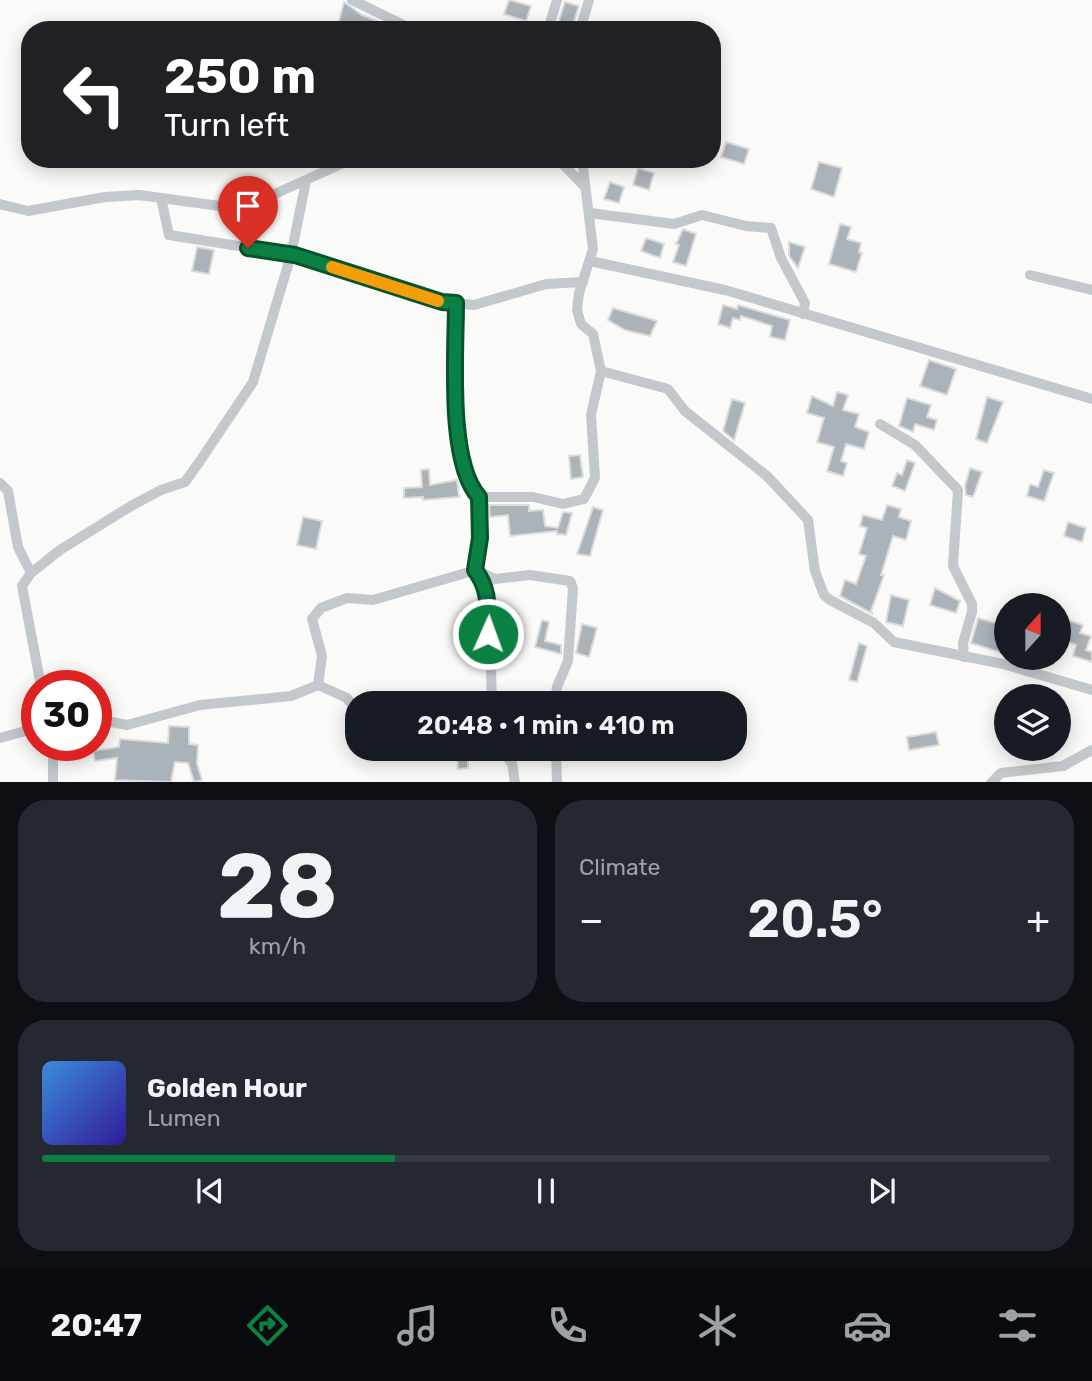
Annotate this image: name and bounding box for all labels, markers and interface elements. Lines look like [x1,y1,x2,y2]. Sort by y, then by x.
text: 250 m [164,47,316,105]
icon: left [49,49,140,140]
text: Turn left [164,106,289,144]
pin [218,176,278,248]
icon: arrive [229,187,267,225]
north arrow [994,593,1071,670]
map controls [994,593,1071,761]
position arrow [451,597,525,671]
speed limit sign: 30 [21,670,112,761]
button: layers [994,684,1071,761]
text: 20:48 · 1 min · 410 m [417,710,675,741]
text: 28 [217,832,338,940]
text: Climate [579,853,660,881]
text: 20.5° [747,888,883,950]
text: − [579,897,604,943]
text: + [1026,897,1050,943]
text: km/h [249,932,306,960]
text: Golden Hour [147,1073,307,1104]
text: Lumen [147,1104,221,1132]
icon: previous [191,1172,229,1210]
icon: pause [527,1172,565,1210]
icon: next [863,1172,901,1210]
icon: directions [243,1301,292,1350]
icon: music [393,1301,442,1350]
icon: phone [543,1301,592,1350]
icon: climate [693,1301,742,1350]
icon: car [843,1301,892,1350]
icon: filters [993,1301,1042,1350]
text: 20:47 [50,1306,142,1344]

